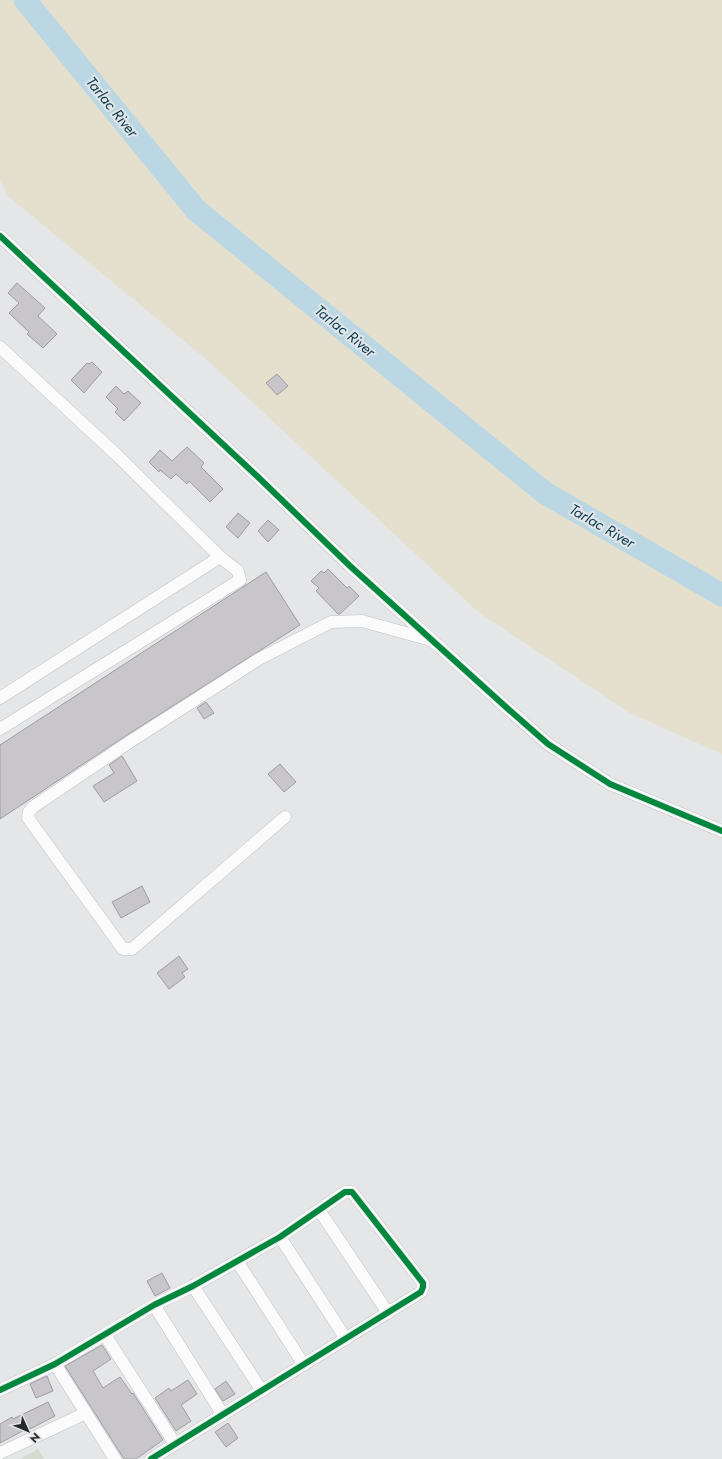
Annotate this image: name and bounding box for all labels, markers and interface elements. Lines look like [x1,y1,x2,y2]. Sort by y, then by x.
water label: Tarlac River [81,72,144,143]
water label: Tarlac River [310,300,381,363]
water label: Tarlac River [565,498,640,554]
north arrow [8,1411,48,1451]
text: N [26,1429,44,1447]

